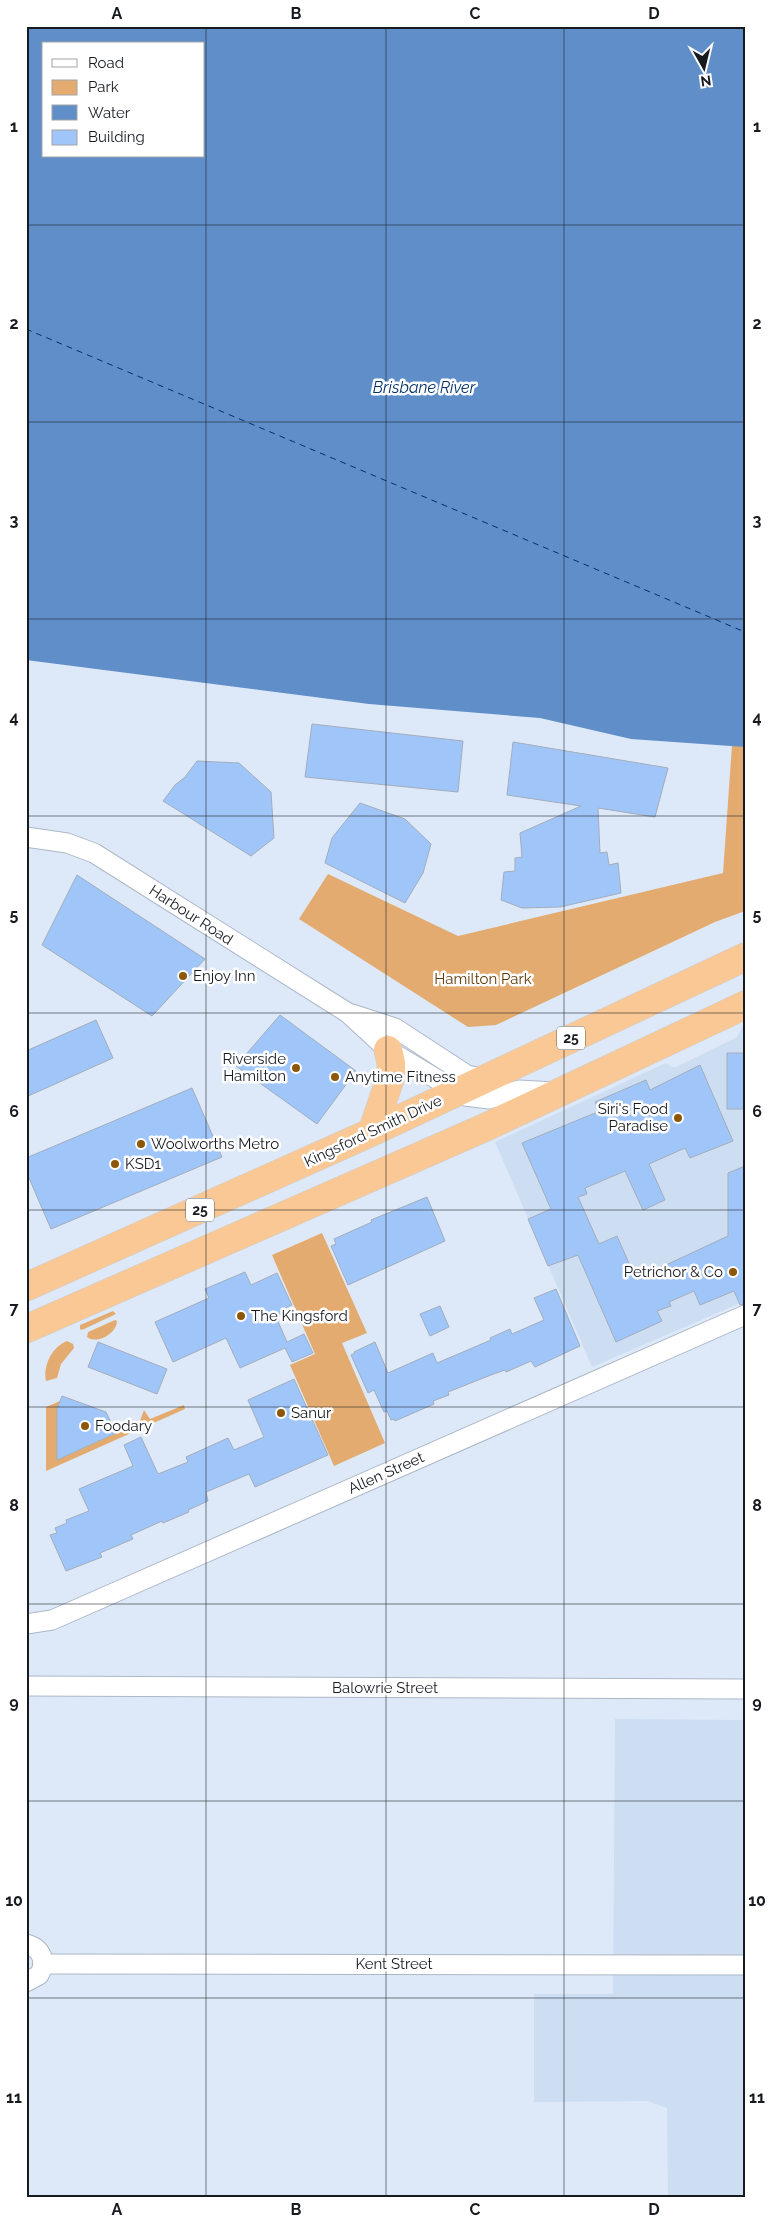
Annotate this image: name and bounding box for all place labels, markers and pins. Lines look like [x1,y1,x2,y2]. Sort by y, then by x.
place label: Enjoy Inn [193,967,256,985]
marker: Enjoy Inn [177,970,189,982]
place label: Riverside Hamilton [223,1050,286,1085]
marker: Riverside Hamilton [290,1062,302,1074]
place label: Anytime Fitness [345,1068,456,1086]
marker: Anytime Fitness [329,1071,341,1083]
place label: Siri's Food Paradise [598,1100,668,1135]
marker: Siri's Food Paradise [672,1112,684,1124]
place label: Woolworths Metro [151,1135,279,1153]
marker: Woolworths Metro [135,1138,147,1150]
place label: KSD1 [125,1155,161,1173]
marker: KSD1 [109,1158,121,1170]
place label: Petrichor & Co [624,1263,723,1281]
marker: Petrichor & Co [727,1266,739,1278]
place label: The Kingsford [251,1307,348,1325]
marker: The Kingsford [235,1310,247,1322]
place label: Sanur [291,1404,332,1422]
marker: Sanur [275,1407,287,1419]
place label: Foodary [95,1417,152,1435]
marker: Foodary [79,1420,91,1432]

